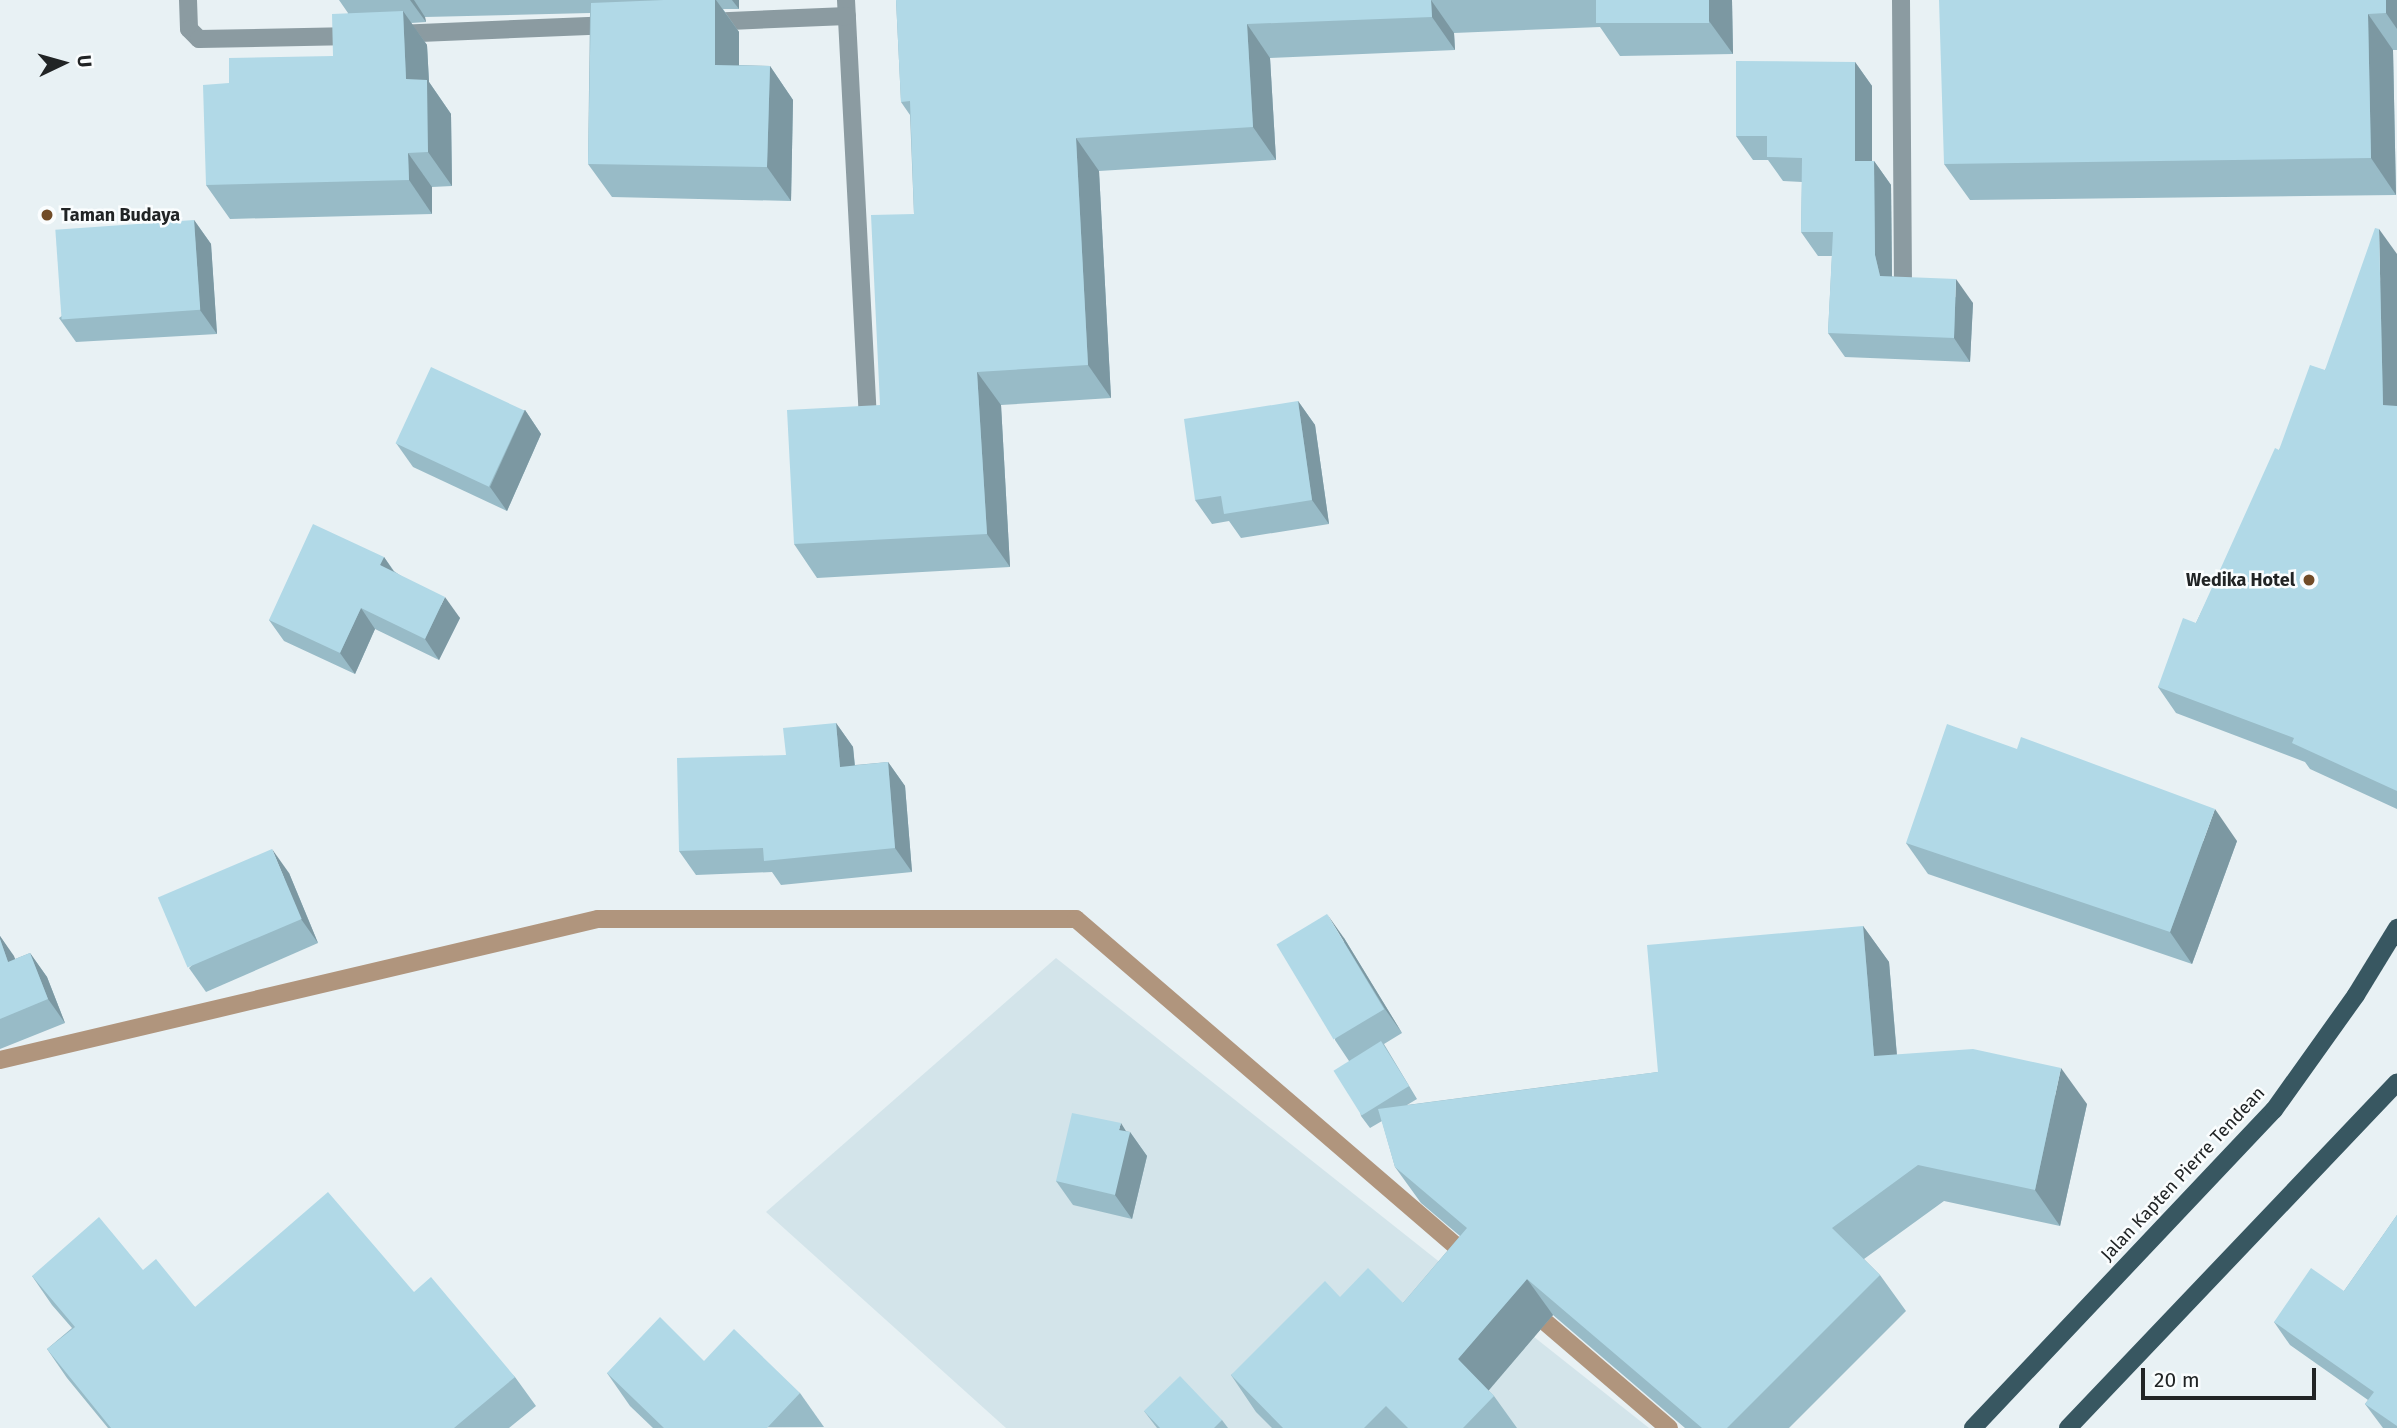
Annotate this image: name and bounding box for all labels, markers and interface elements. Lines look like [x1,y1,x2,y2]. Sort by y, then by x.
north arrow [28,28,98,98]
text: U [72,54,96,68]
place label: Taman Budaya [61,204,180,226]
marker: Taman Budaya [39,207,55,223]
place label: Wedika Hotel [2186,569,2295,591]
marker: Wedika Hotel [2301,572,2317,588]
street label: Jalan Kapten Pierre Tendean [2097,1082,2269,1266]
scale bar [2145,1354,2320,1398]
text: 20 m [2154,1367,2200,1393]

